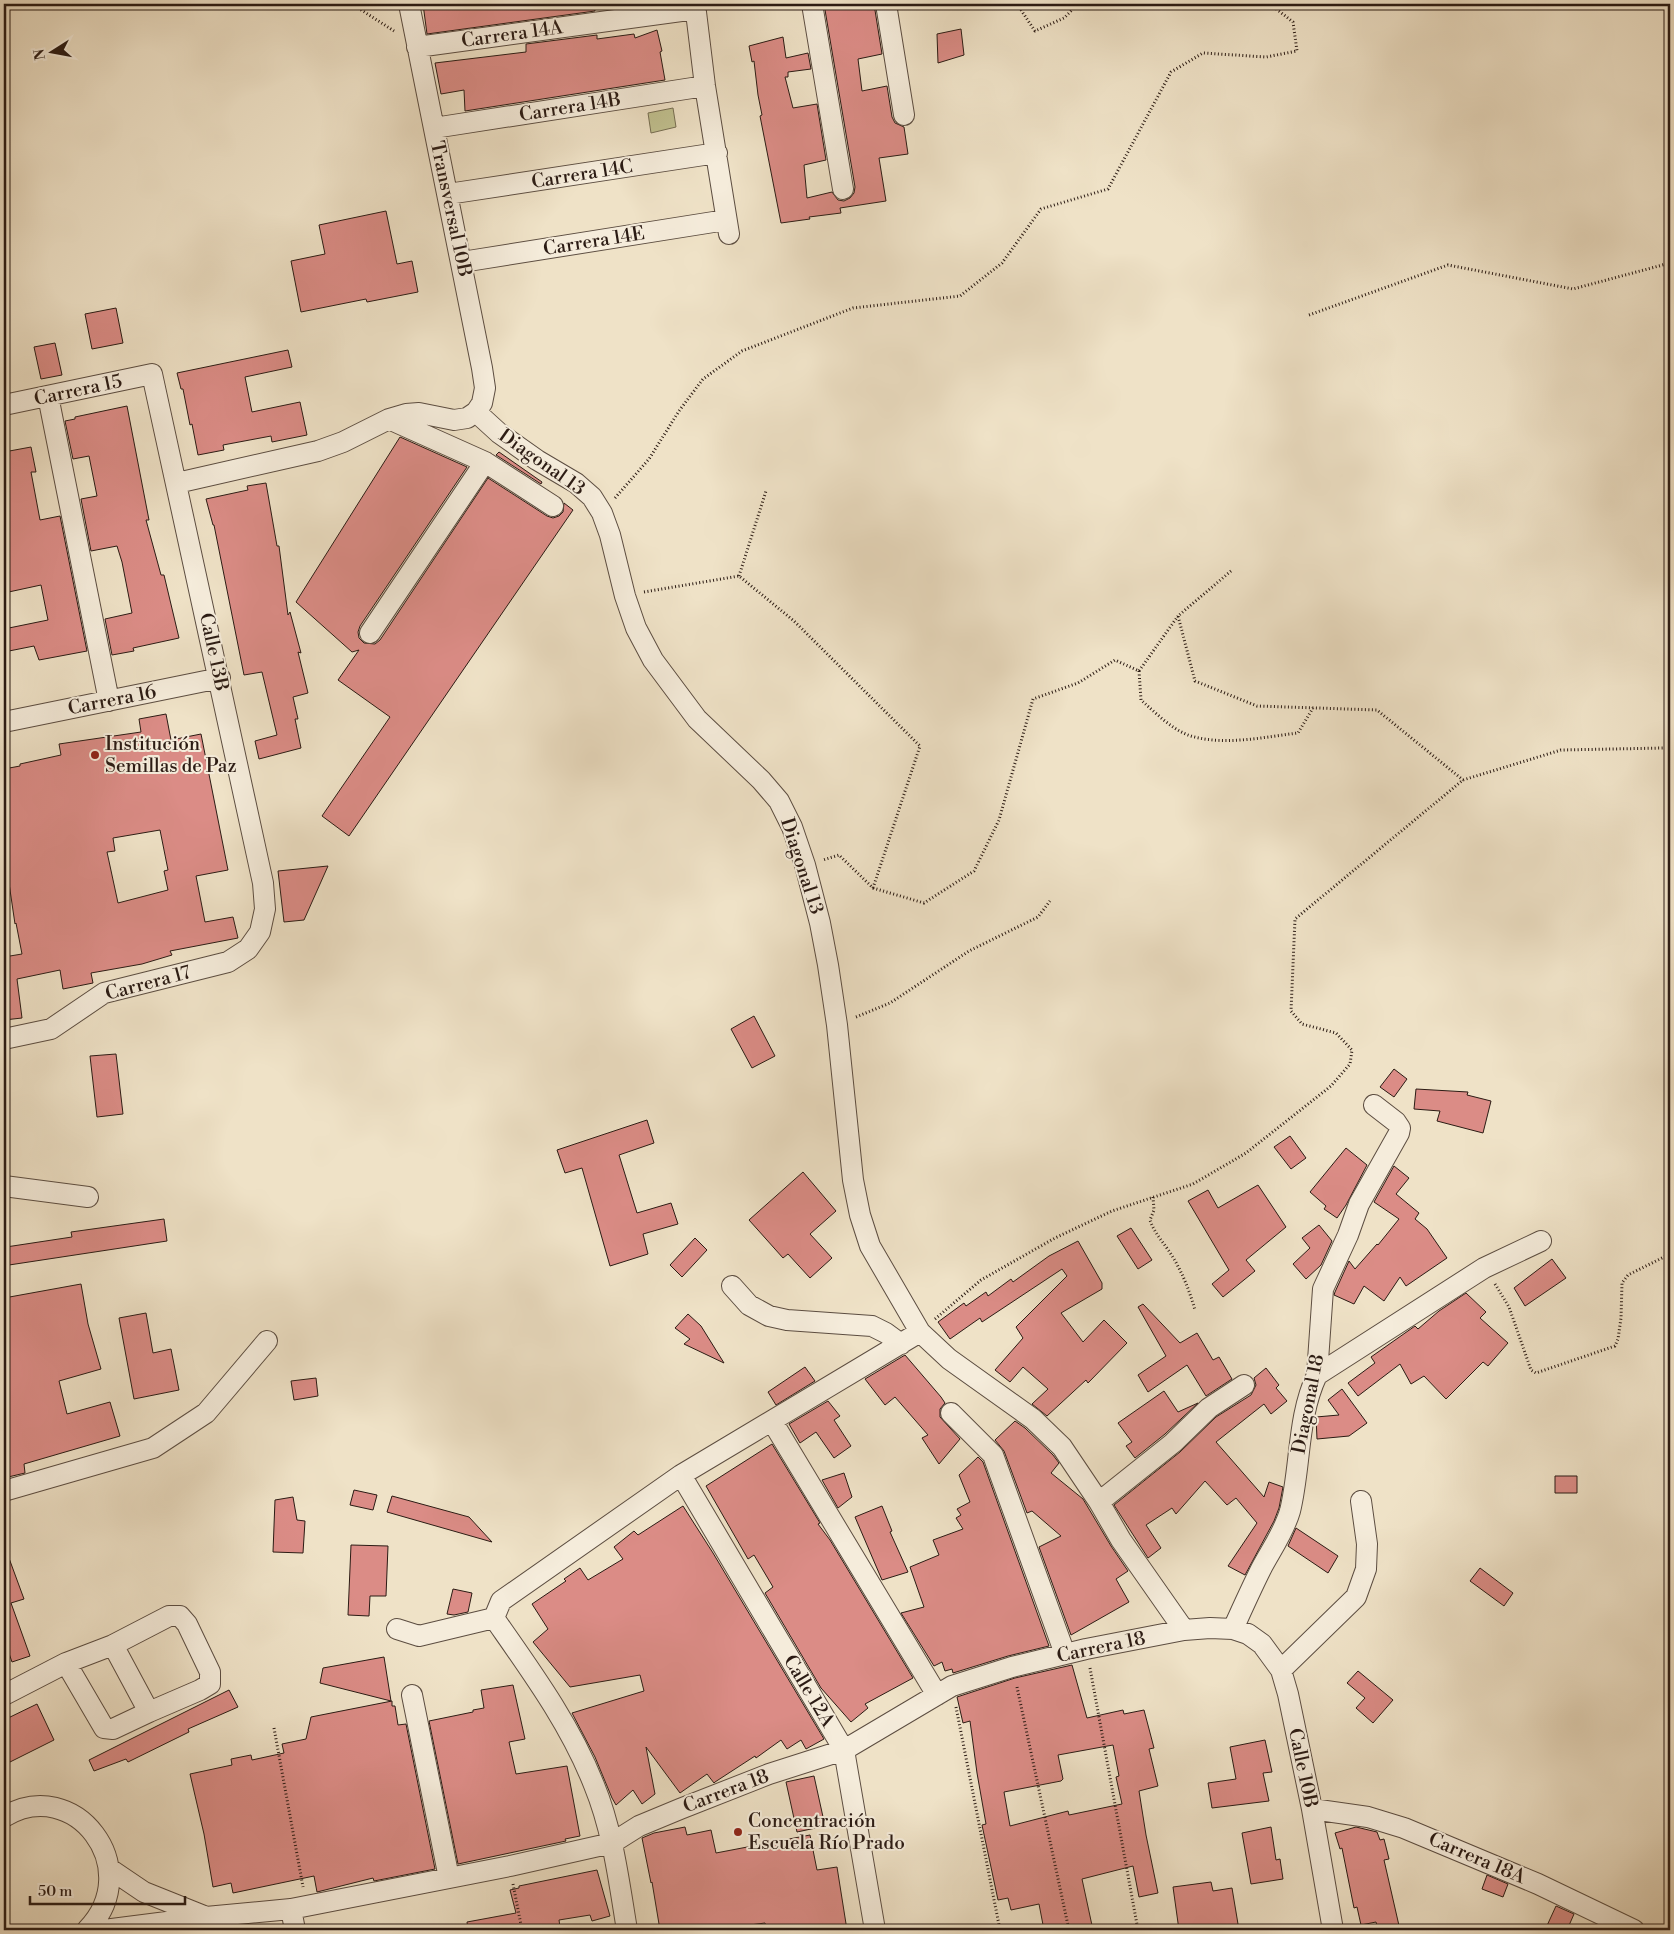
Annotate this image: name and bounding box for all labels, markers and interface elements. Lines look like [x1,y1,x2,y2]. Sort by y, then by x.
street label: Carrera 14A [460,15,565,53]
north arrow [28,28,78,78]
text: N [30,47,50,61]
street label: Carrera 14B [517,87,623,127]
street label: Transversal 10B [425,139,477,279]
street label: Carrera 14C [530,154,634,194]
street label: Carrera 14E [542,221,646,261]
street label: Carrera 15 [32,369,124,411]
street label: Diagonal 13 [494,423,590,501]
street label: Calle 13B [194,611,234,693]
street label: Carrera 16 [66,680,158,720]
place label: Institución Semillas de Paz [105,732,237,778]
marker: Institución Semillas de Paz [89,749,101,761]
street label: Diagonal 13 [775,815,829,917]
street label: Carrera 17 [103,960,194,1006]
street label: Diagonal 18 [1287,1352,1329,1456]
street label: Carrera 18 [1054,1626,1148,1668]
street label: Calle 12A [778,1651,840,1732]
street label: Calle 10B [1283,1726,1323,1810]
street label: Carrera 18 [680,1764,772,1818]
place label: Concentración Escuela Río Prado [748,1809,905,1855]
marker: Concentración Escuela Río Prado [732,1826,744,1838]
street label: Carrera 18A [1425,1827,1530,1890]
scale bar [30,1874,185,1906]
text: 50 m [38,1882,72,1901]

